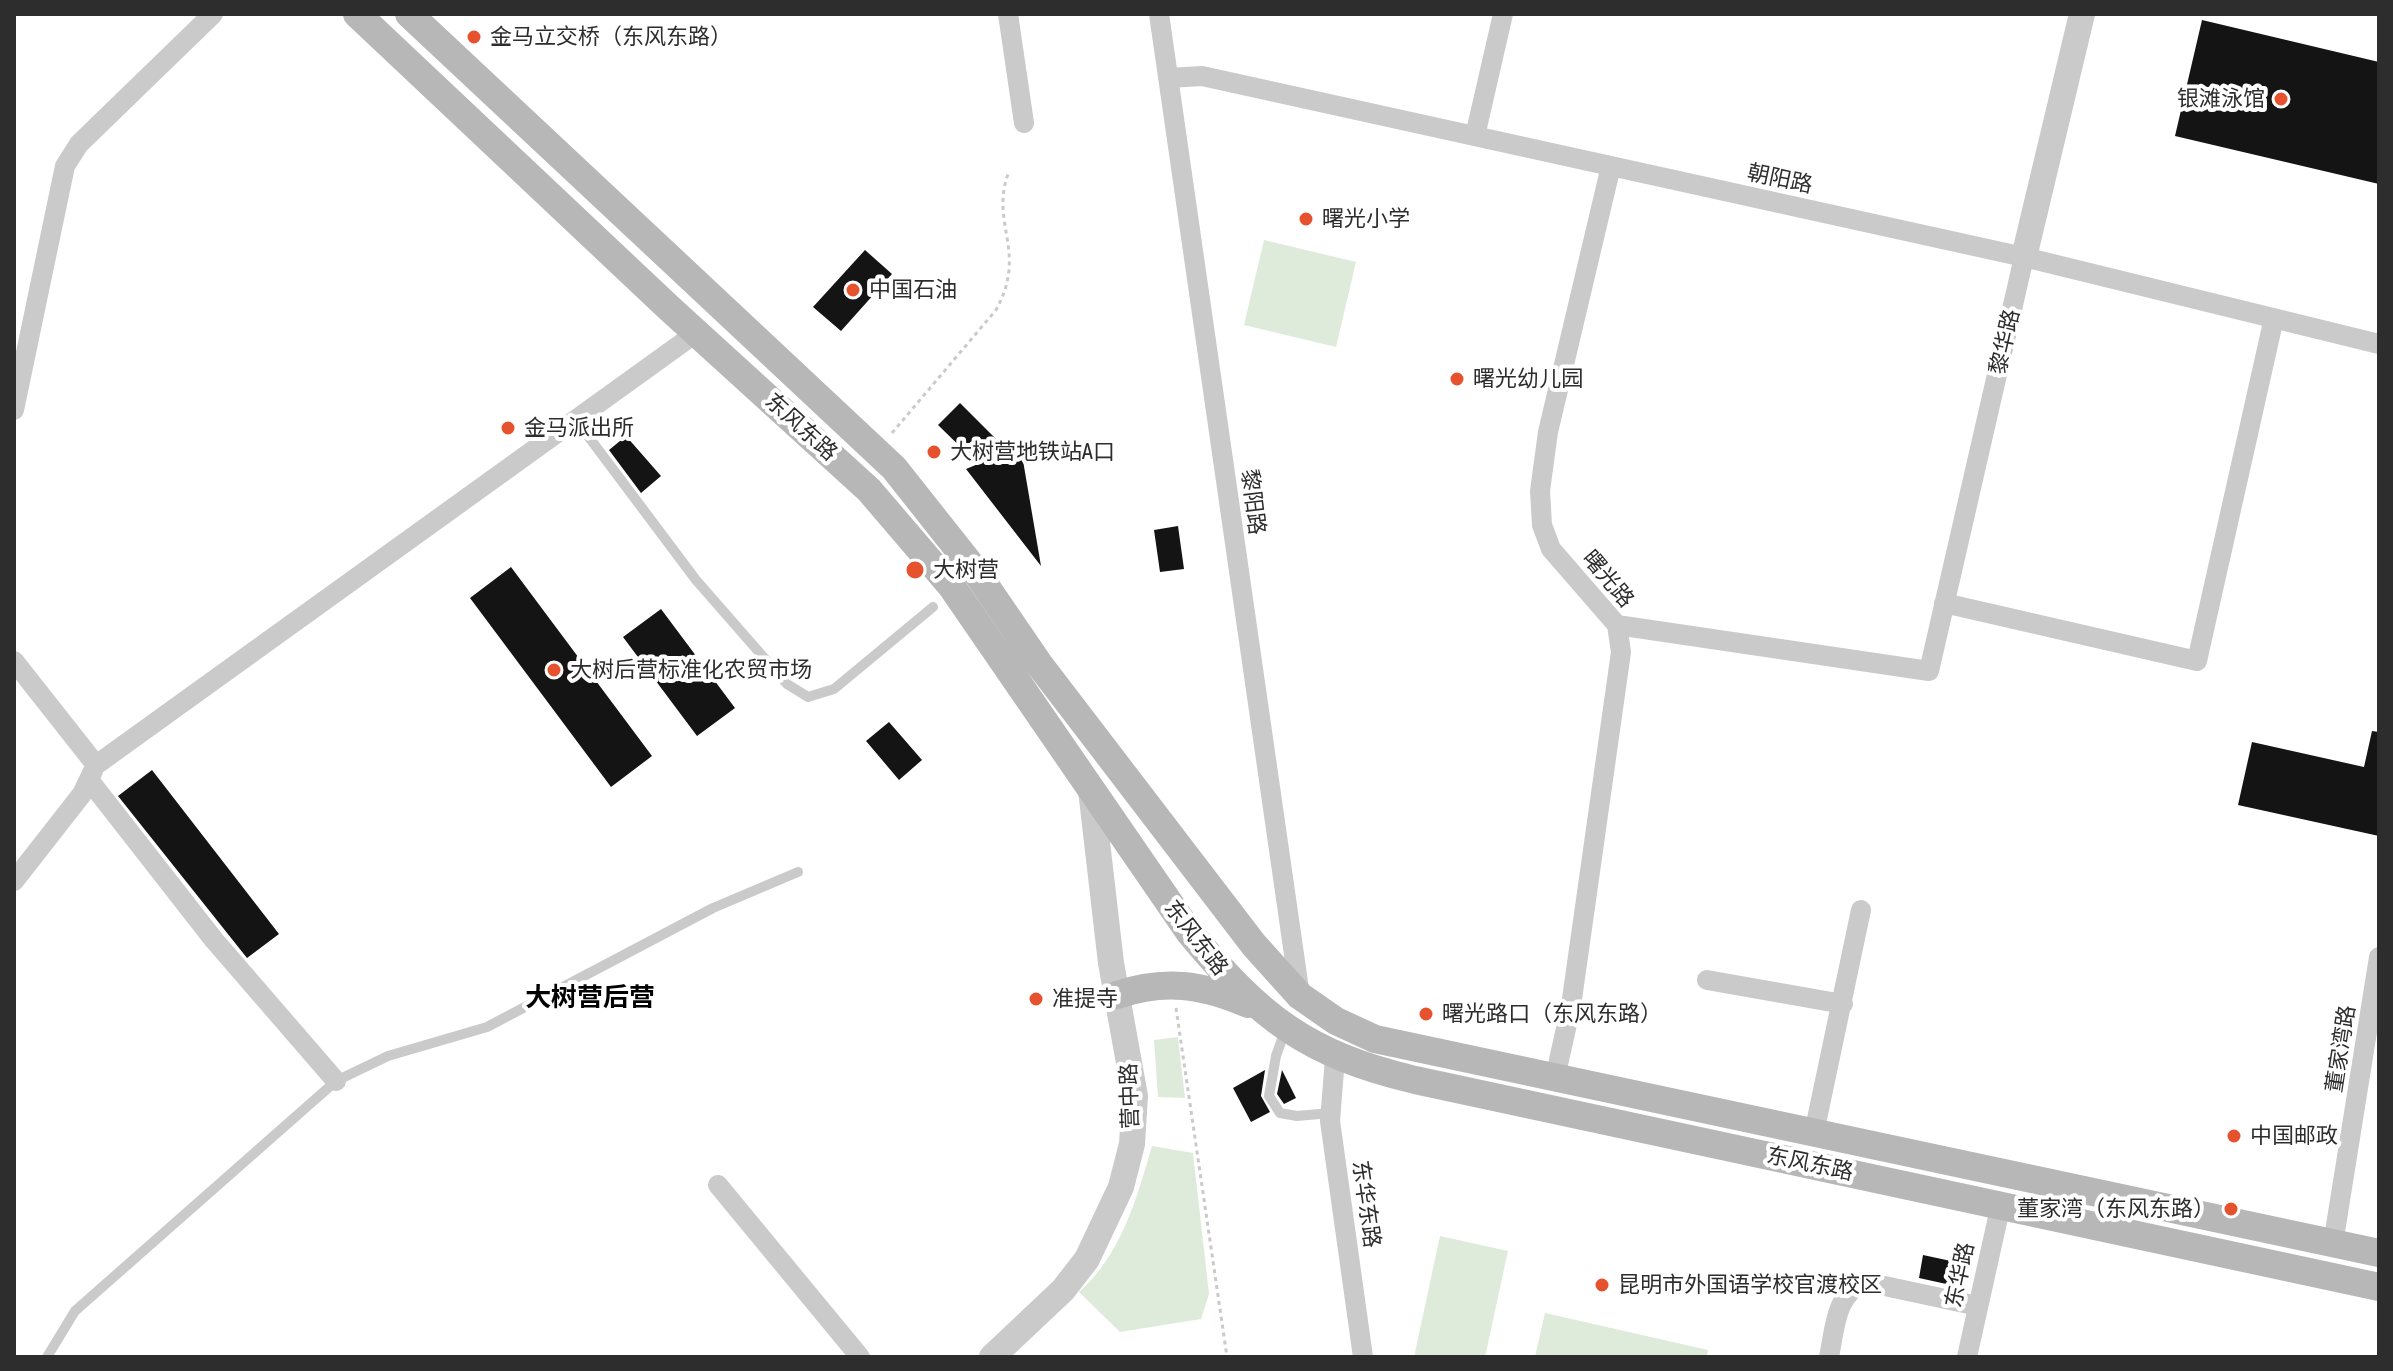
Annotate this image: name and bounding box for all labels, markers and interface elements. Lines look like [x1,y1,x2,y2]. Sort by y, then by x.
place label: 金马立交桥（东风东路） [490,24,732,50]
marker: 金马立交桥（东风东路） [465,28,483,46]
place label: 银滩泳馆 [2177,86,2265,112]
marker: 银滩泳馆 [2272,90,2290,108]
street label: 朝阳路 [1745,159,1815,199]
place label: 曙光小学 [1322,206,1410,232]
marker: 曙光小学 [1297,210,1315,228]
place label: 中国石油 [869,277,957,303]
marker: 中国石油 [844,281,862,299]
street label: 黎华路 [1985,307,2025,377]
place label: 曙光幼儿园 [1473,366,1583,392]
marker: 曙光幼儿园 [1448,370,1466,388]
street label: 东风东路 [759,388,843,466]
place label: 金马派出所 [524,415,634,441]
marker: 金马派出所 [499,419,517,437]
place label: 大树营地铁站A口 [950,439,1115,465]
marker: 大树营地铁站A口 [925,443,943,461]
street label: 黎阳路 [1236,468,1270,536]
street label: 曙光路 [1577,545,1639,613]
place label: 大树营 [933,557,999,583]
marker: 大树营 [904,559,926,581]
place label: 大树后营标准化农贸市场 [570,657,812,683]
marker: 大树后营标准化农贸市场 [545,661,563,679]
street label: 东风东路 [1159,895,1233,981]
district label: 大树营后营 [525,982,655,1014]
place label: 准提寺 [1052,986,1118,1012]
marker: 准提寺 [1027,990,1045,1008]
place label: 曙光路口（东风东路） [1442,1001,1662,1027]
street label: 董家湾路 [2321,1003,2361,1095]
marker: 曙光路口（东风东路） [1417,1005,1435,1023]
street label: 营中路 [1116,1063,1144,1129]
place label: 中国邮政 [2250,1123,2338,1149]
marker: 中国邮政 [2225,1127,2243,1145]
street label: 东风东路 [1764,1142,1856,1186]
street label: 东华东路 [1347,1159,1385,1249]
place label: 董家湾（东风东路） [2017,1196,2215,1222]
marker: 董家湾（东风东路） [2222,1200,2240,1218]
street label: 东华路 [1940,1240,1980,1310]
place label: 昆明市外国语学校官渡校区 [1618,1272,1882,1298]
marker: 昆明市外国语学校官渡校区 [1593,1276,1611,1294]

